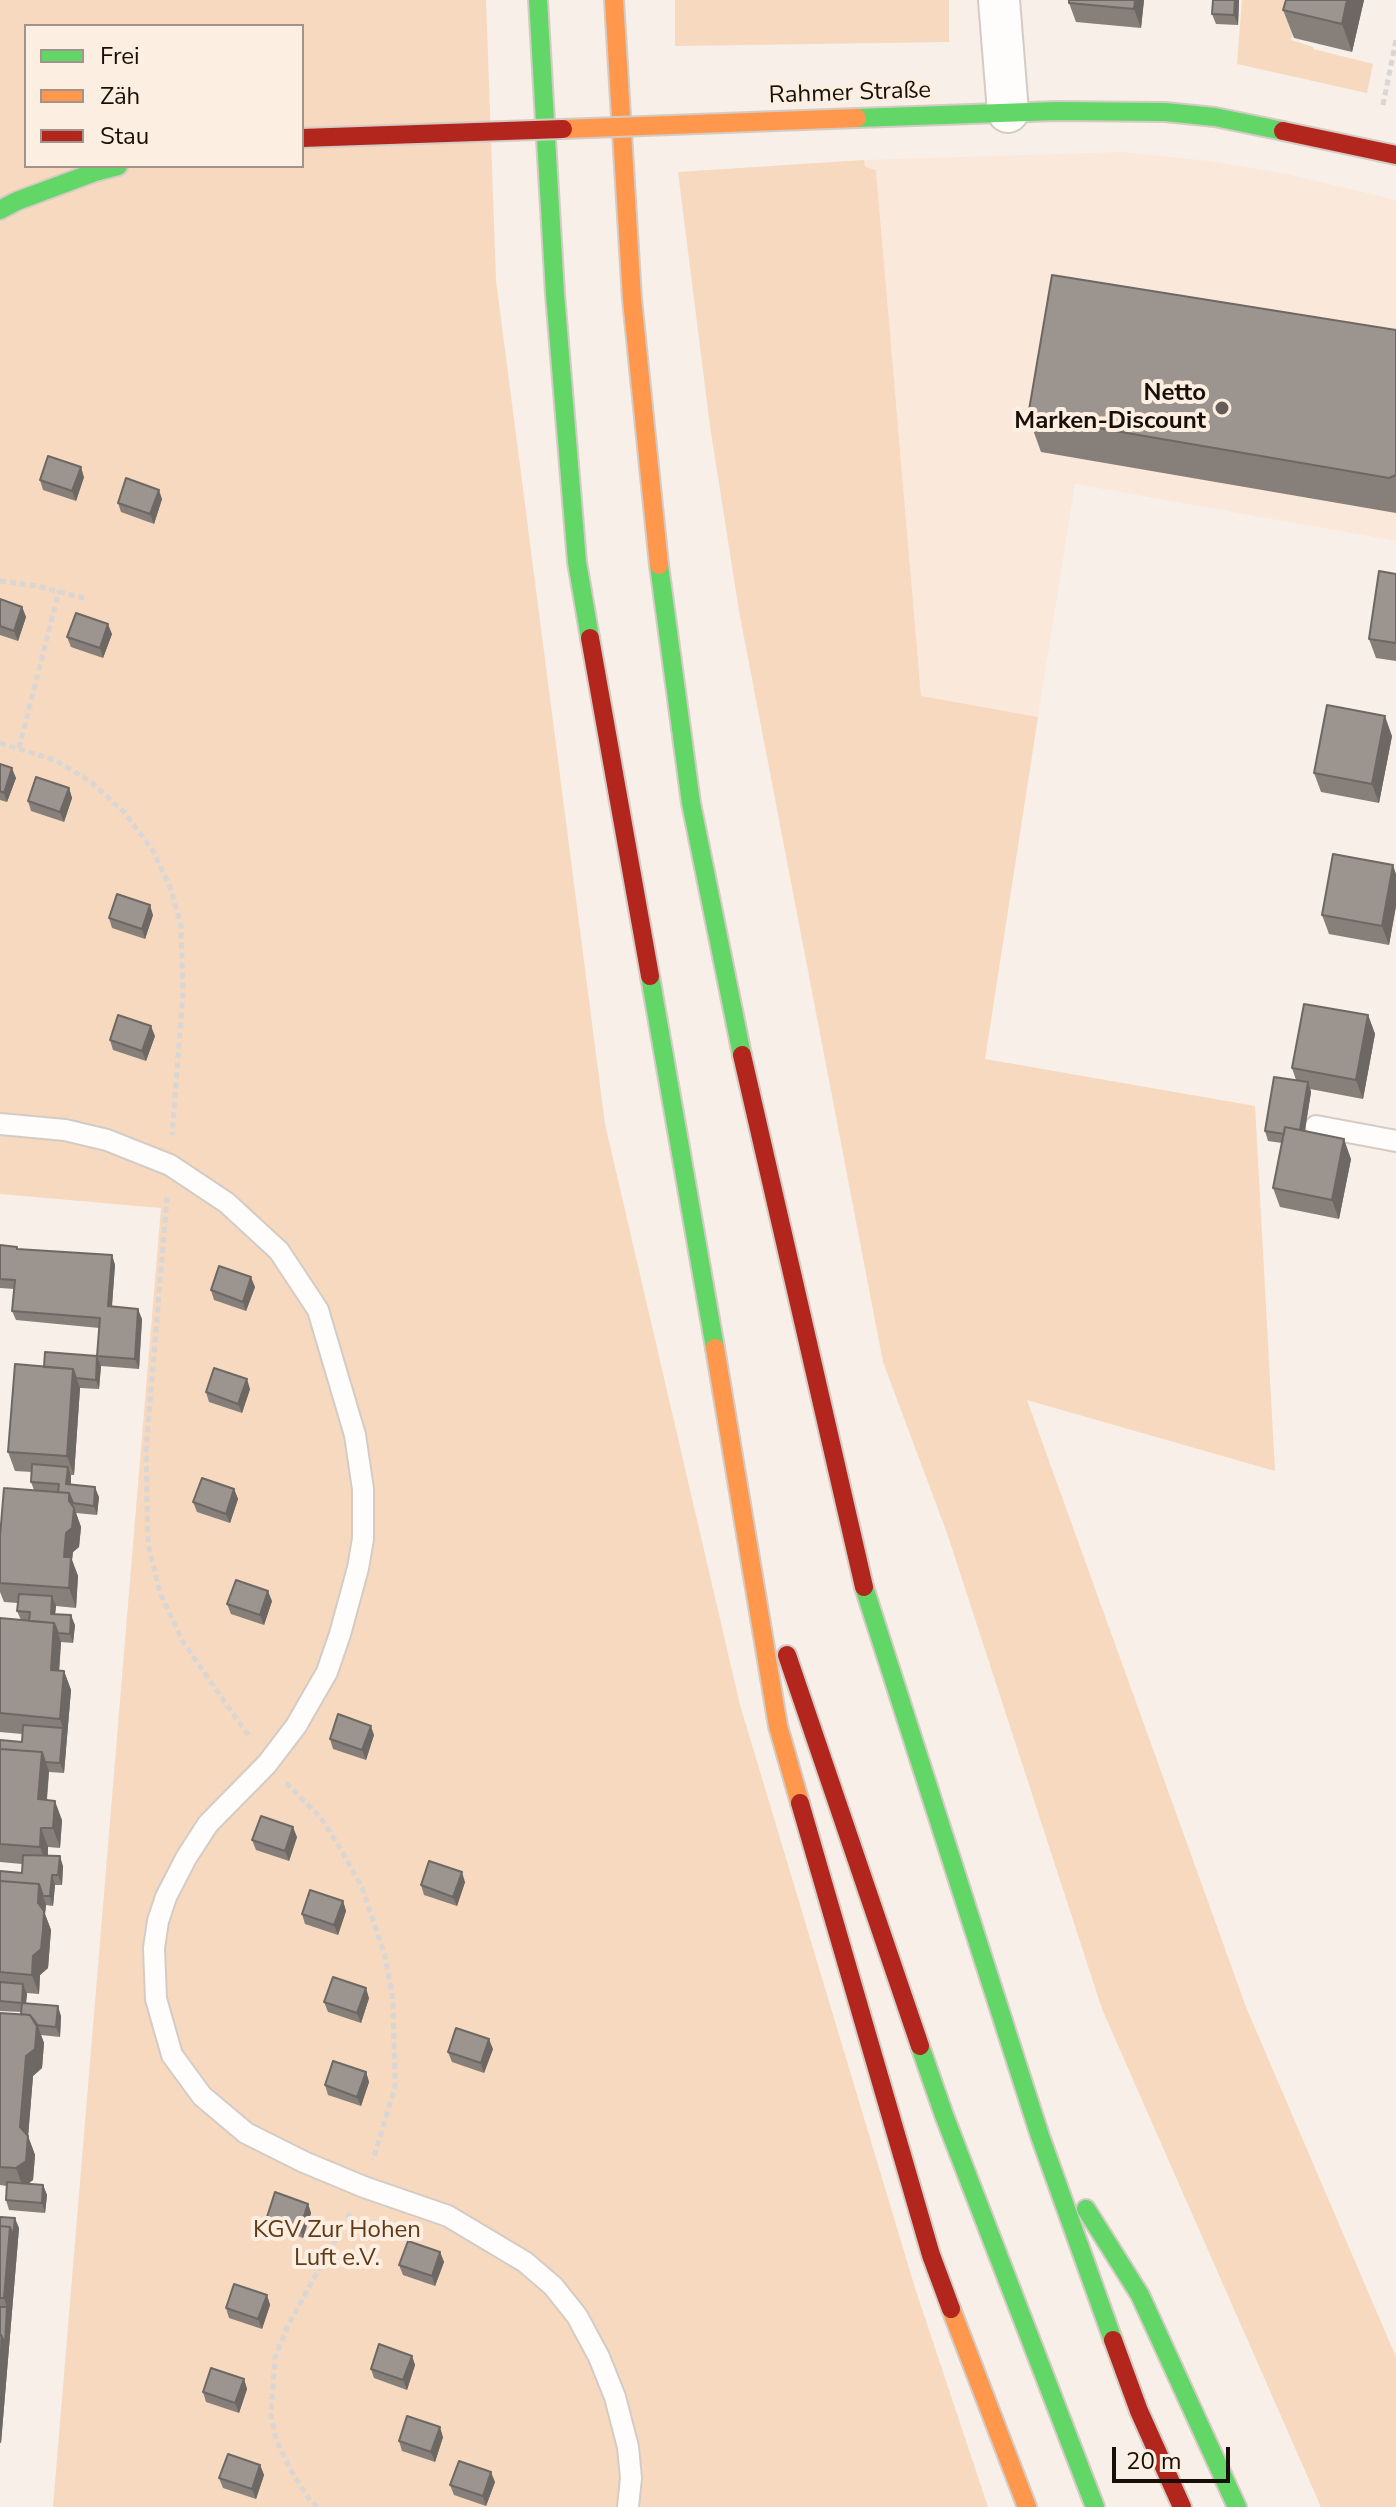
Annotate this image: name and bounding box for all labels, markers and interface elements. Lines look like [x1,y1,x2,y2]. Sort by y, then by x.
legend [24,24,304,168]
text: Frei [100,40,140,72]
street label: Rahmer Straße [768,77,932,111]
text: Zäh [100,80,140,112]
text: Stau [100,120,149,152]
place label: Netto Marken-Discount [1014,380,1206,436]
marker: Netto Marken-Discount [1213,399,1231,417]
park label: KGV Zur Hohen Luft e.V. [253,2217,421,2273]
scale bar [1116,2431,1234,2481]
text: 20 m [1126,2445,1182,2477]

